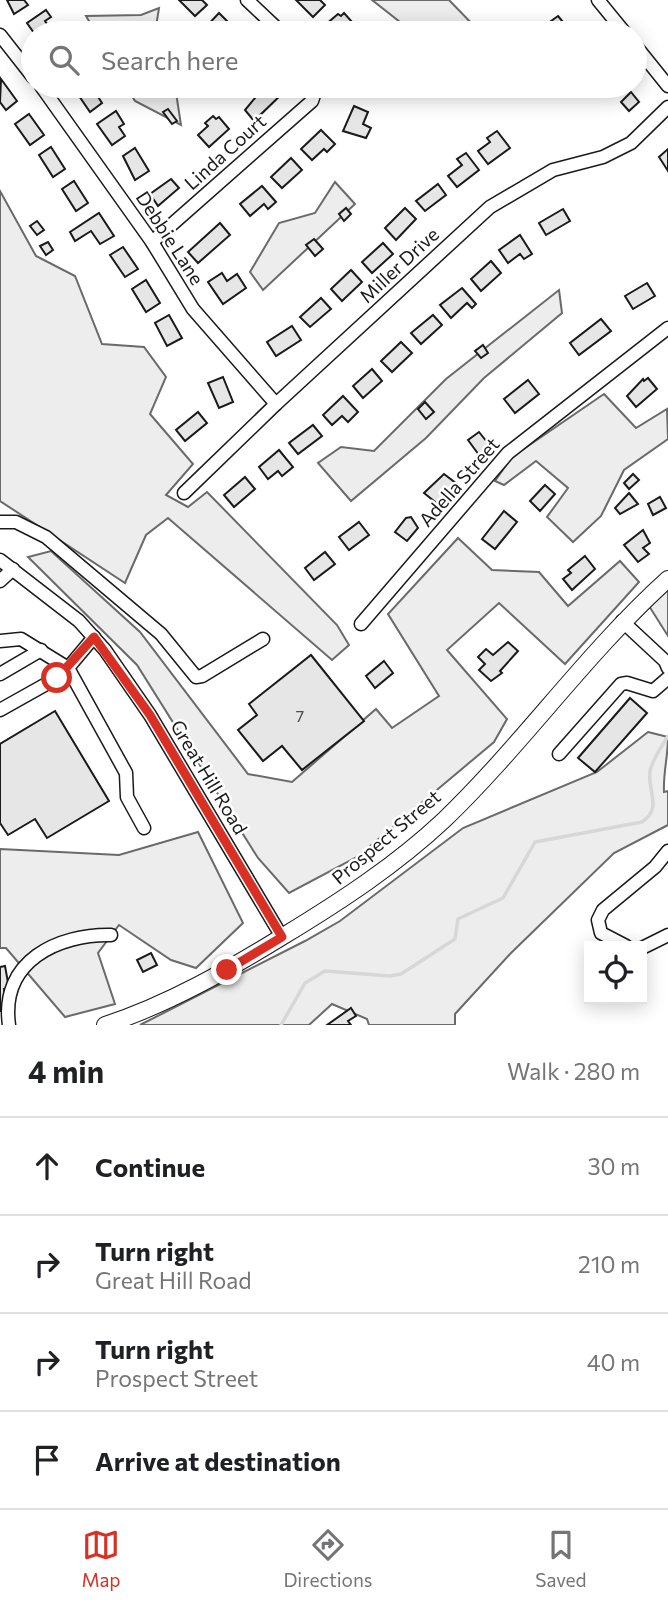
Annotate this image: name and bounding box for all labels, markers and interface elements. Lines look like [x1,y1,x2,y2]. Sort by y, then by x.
search box [21,21,647,98]
icon: search [45,41,83,79]
text: Search here [101,44,239,75]
street label: Linda Court [179,109,270,194]
street label: Debbie Lane [132,187,209,289]
street label: Miller Drive [354,222,443,307]
street label: Adella Street [414,432,504,531]
route start [41,662,72,693]
house number: 7 [296,706,304,725]
street label: Great Hill Road [166,715,253,838]
street label: Prospect Street [327,784,445,889]
map controls [584,941,647,1004]
button: locate [584,941,647,1004]
route end [211,954,242,985]
text: 4 min [28,1052,104,1089]
text: Walk · 280 m [507,1057,640,1085]
icon: ahead [28,1147,66,1185]
text: Continue [95,1151,205,1182]
text: 30 m [587,1152,640,1180]
text: Turn right [95,1235,214,1266]
icon: right [28,1245,66,1283]
text: 210 m [578,1250,640,1278]
text: Great Hill Road [95,1266,252,1294]
text: Turn right [95,1333,214,1364]
icon: right [28,1343,66,1381]
text: 40 m [587,1348,640,1376]
text: Prospect Street [95,1364,258,1392]
icon: arrive [28,1441,66,1479]
text: Arrive at destination [95,1445,341,1476]
tab: Map [81,1526,121,1591]
tab: Directions [283,1526,373,1591]
tab: Saved [535,1526,587,1591]

